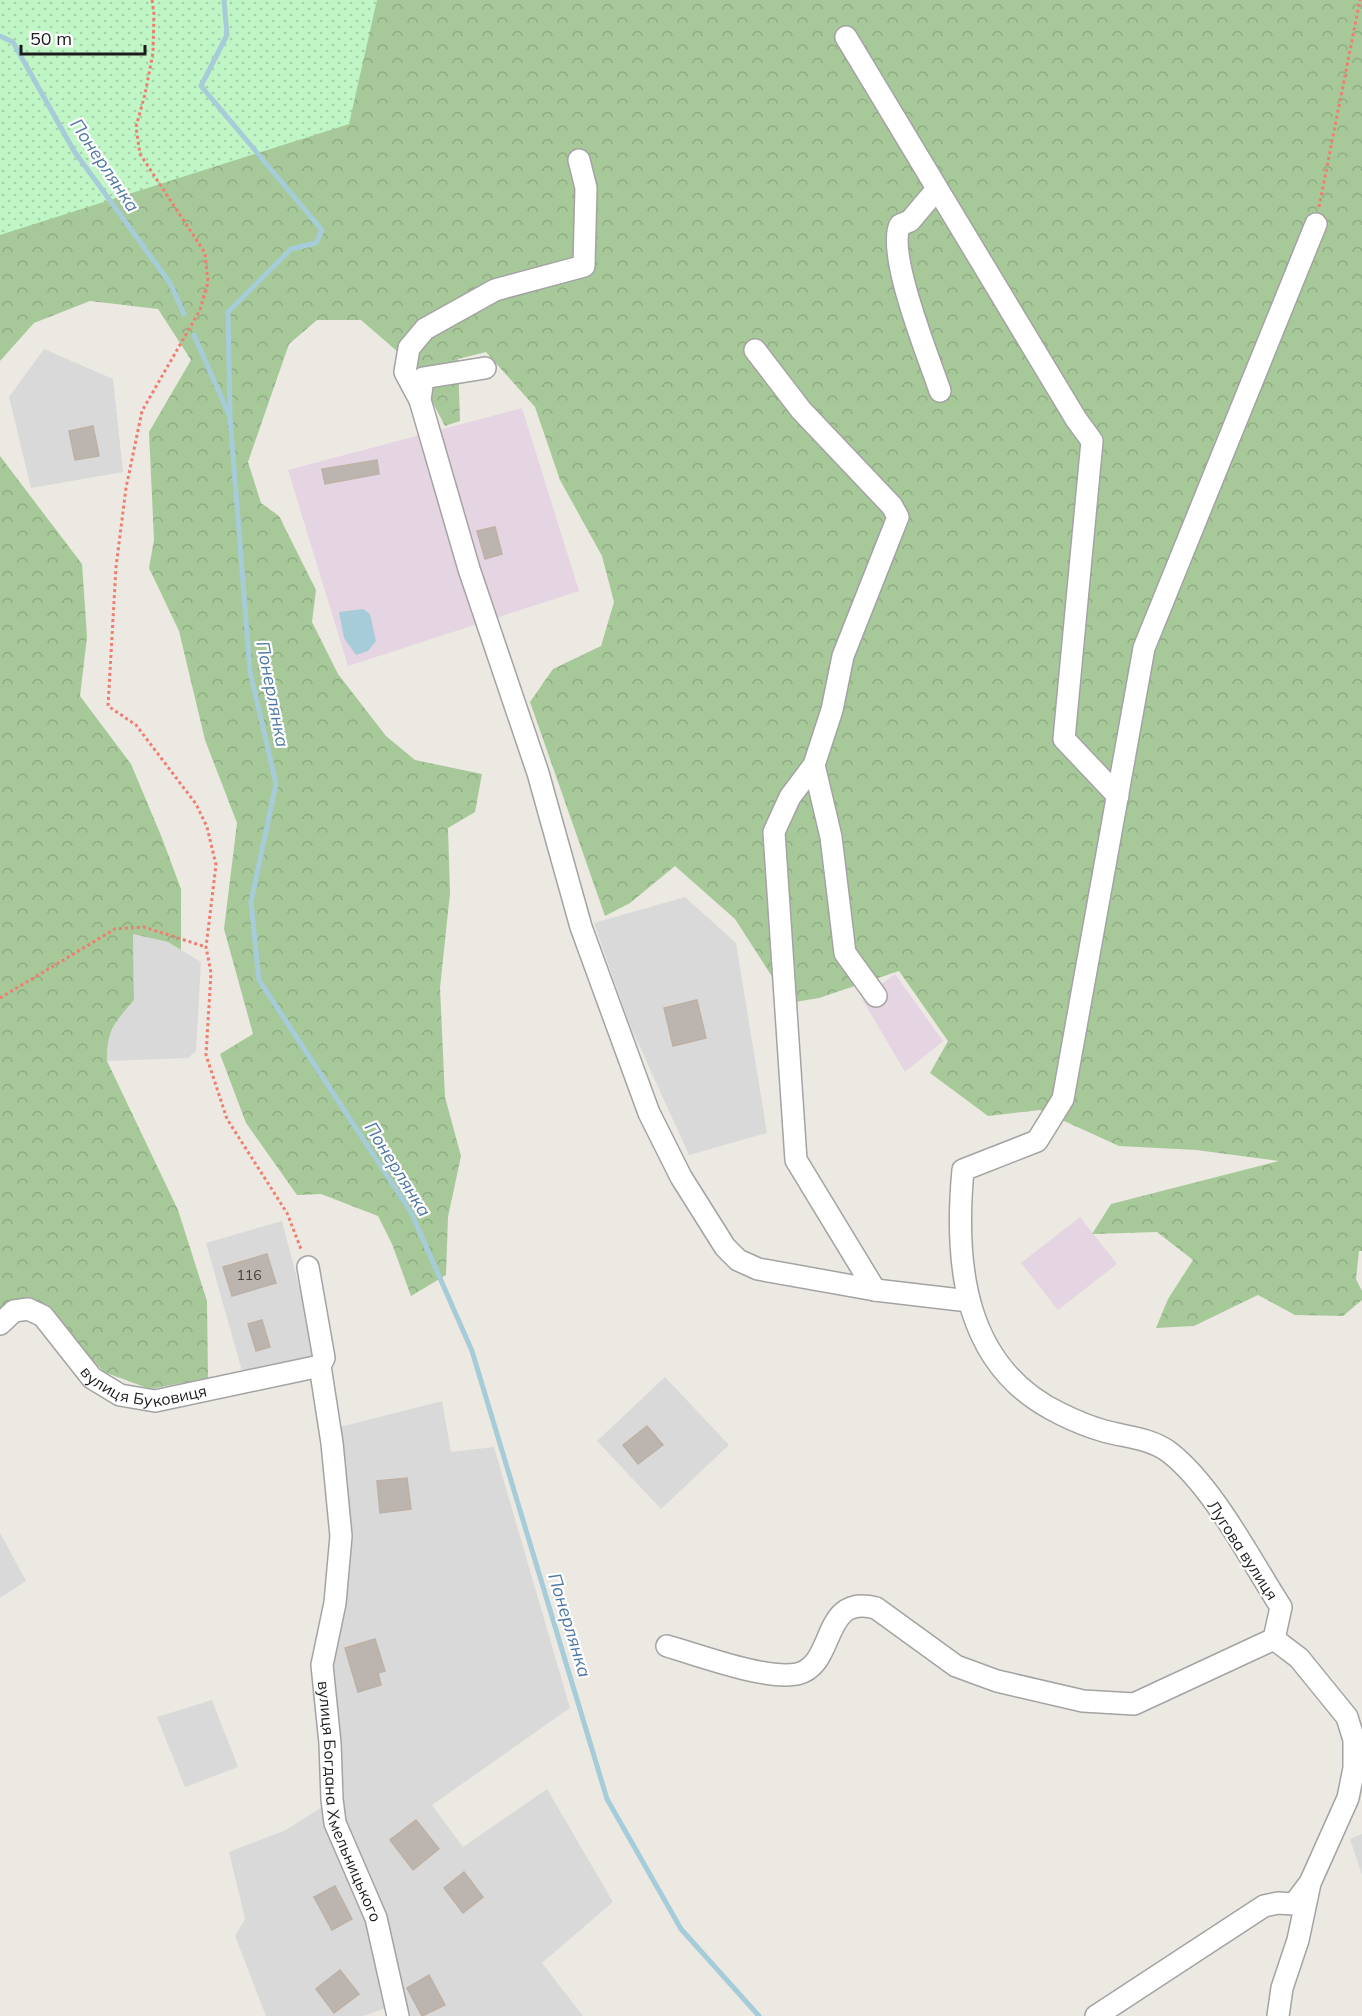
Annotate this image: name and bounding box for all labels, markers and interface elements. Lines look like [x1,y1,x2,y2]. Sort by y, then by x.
scale bar [21,18,146,56]
text: 50 m [30,27,72,50]
water label: Понерлянка [65,114,145,216]
water label: Понерлянка [251,639,295,749]
water label: Понерлянка [360,1117,436,1221]
house number: 116 [236,1266,262,1284]
street label: вулиця Буковиця [76,1362,208,1411]
street label: Лугова вулиця [1203,1496,1283,1604]
water label: Понерлянка [543,1570,597,1680]
street label: вулиця Богдана Хмельницького [314,1680,386,1925]

